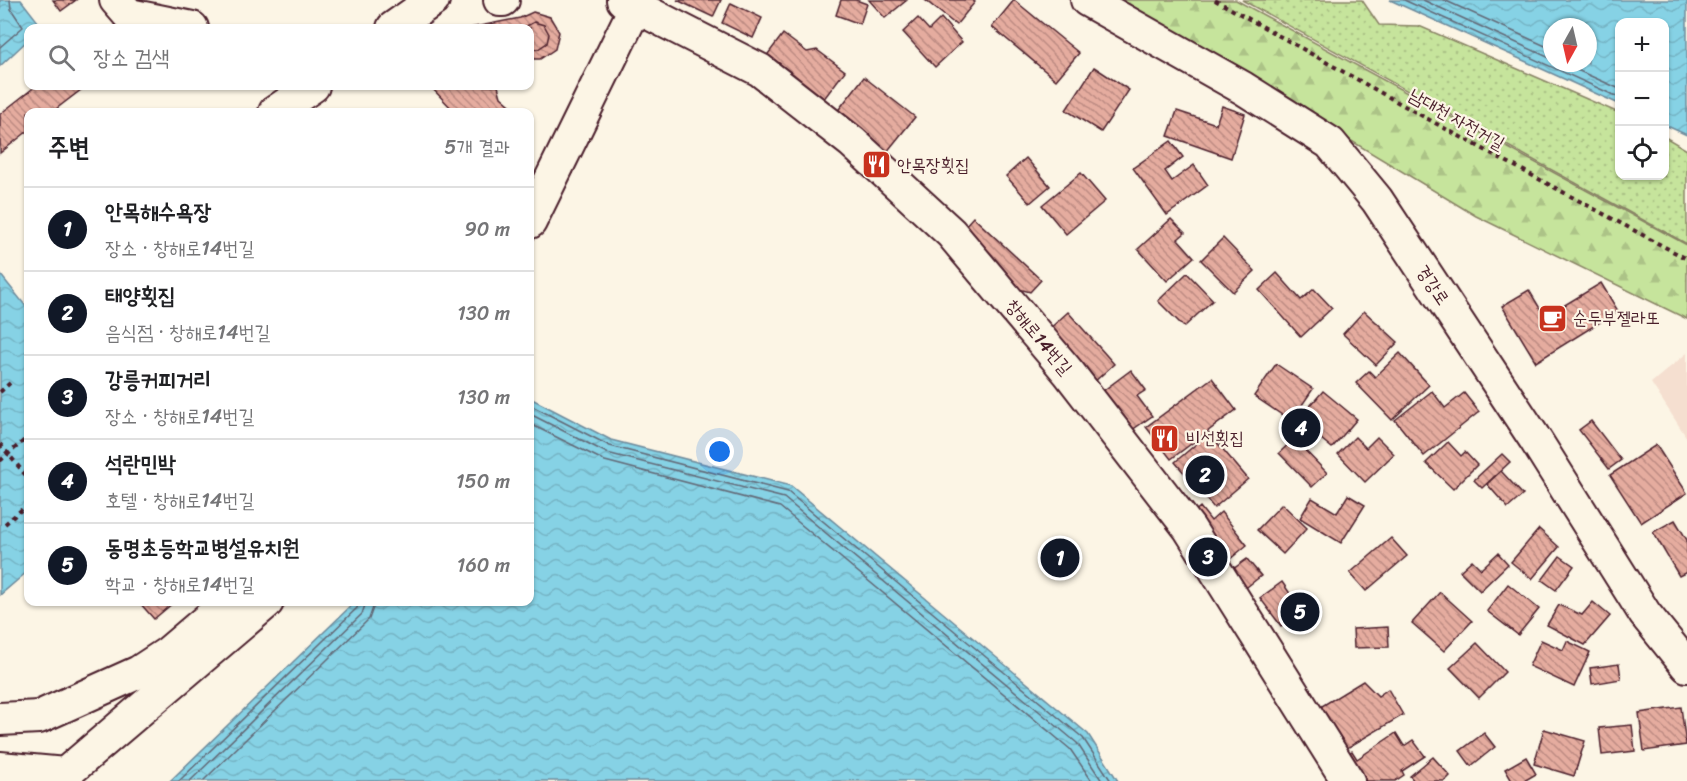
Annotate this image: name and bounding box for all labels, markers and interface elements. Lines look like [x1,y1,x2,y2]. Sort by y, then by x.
north arrow [1543,18,1597,72]
map controls [1615,18,1669,180]
button: + [1615,18,1669,72]
search box [24,24,534,90]
text: 장소 검색 [93,38,170,77]
icon: search [45,41,78,74]
button: − [1615,72,1669,126]
street label: 남대천 자전거길 [1403,79,1512,159]
text: 주변 [48,124,90,170]
button: locate [1615,126,1669,180]
text: 5개 결과 [444,130,510,165]
restaurant icon: 안목장횟집 [860,149,892,181]
place label: 안목장횟집 [897,149,969,181]
text: 안목해수욕장 [105,192,211,231]
text: 1 [63,212,72,247]
text: 90 m [465,212,510,247]
text: 장소 · 창해로14번길 [105,231,255,266]
street label: 경강로 [1408,258,1458,312]
text: 태양횟집 [105,276,176,315]
street label: 창해로14번길 [997,292,1081,383]
text: 2 [62,296,73,331]
text: 130 m [457,296,510,331]
cafe icon: 순두부젤라또 [1536,302,1568,334]
place label: 순두부젤라또 [1573,302,1660,334]
text: 음식점 · 창해로14번길 [105,315,271,350]
text: 강릉커피거리 [105,360,211,399]
text: 3 [62,380,73,415]
text: 130 m [457,380,510,415]
text: 장소 · 창해로14번길 [105,399,255,434]
pin: 4 [1282,406,1320,450]
restaurant icon: 비선횟집 [1149,422,1181,454]
place label: 비선횟집 [1186,422,1244,454]
your location [705,437,734,466]
text: 석란민박 [105,444,176,483]
pin: 2 [1186,452,1224,498]
text: 4 [61,464,74,499]
text: 150 m [456,464,510,499]
text: 호텔 · 창해로14번길 [105,483,255,518]
text: 동명초등학교병설유치원 [105,528,300,567]
pin: 3 [1188,534,1228,580]
pin: 1 [1040,536,1080,580]
text: 5 [61,548,74,583]
text: 160 m [457,548,510,583]
text: 학교 · 창해로14번길 [105,567,255,602]
pin: 5 [1280,590,1320,634]

